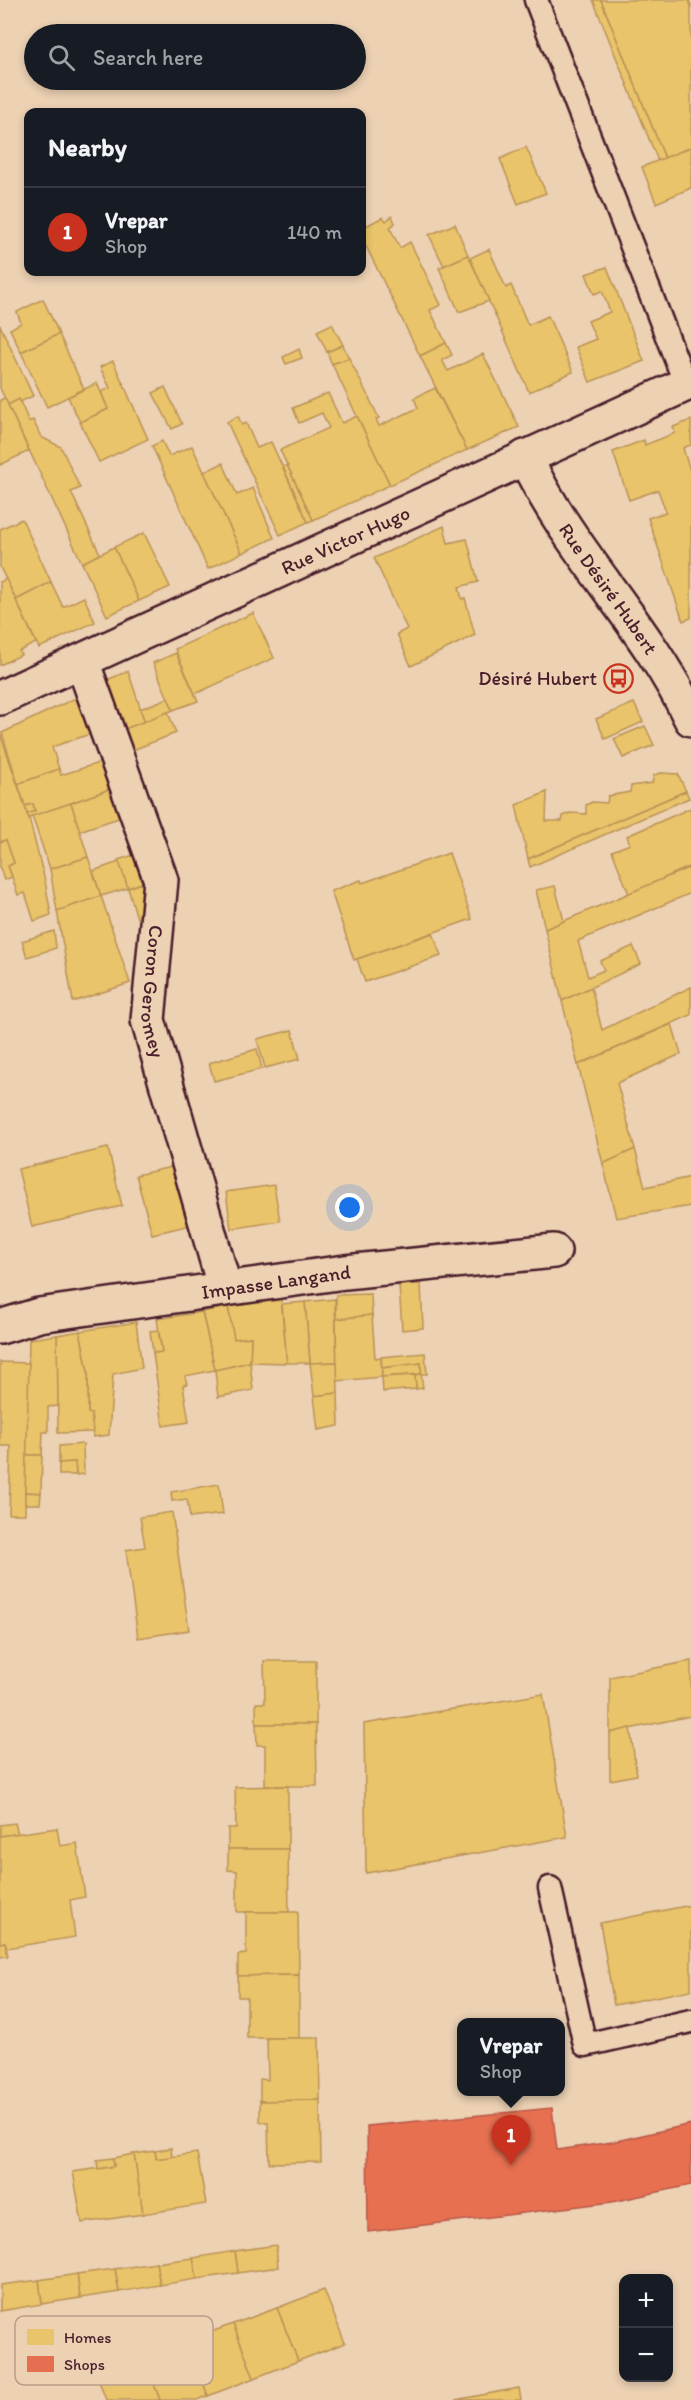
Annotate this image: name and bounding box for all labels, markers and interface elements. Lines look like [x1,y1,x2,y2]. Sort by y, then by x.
search box [24,24,366,90]
icon: search [45,41,78,74]
text: Search here [93,44,203,71]
text: Nearby [48,131,127,163]
text: Vrepar [105,207,168,234]
text: 1 [63,220,72,244]
text: 140 m [287,220,342,244]
text: Shop [105,234,147,258]
street label: Rue Victor Hugo [277,500,414,580]
street label: Rue Désiré Hubert [554,518,663,659]
bus stop icon: Désiré Hubert [602,662,634,694]
place label: Désiré Hubert [478,666,598,690]
street label: Coron Geromey [136,924,170,1061]
your location [335,1193,364,1222]
street label: Impasse Langand [200,1259,352,1304]
popup [457,2018,565,2096]
text: Vrepar [480,2032,542,2059]
text: Shop [480,2059,522,2083]
pin: 1 [492,2116,530,2165]
map controls [619,2274,673,2382]
button: + [619,2274,673,2328]
legend [15,2316,213,2385]
text: Homes [64,2328,111,2347]
button: − [619,2328,673,2382]
text: Shops [64,2355,105,2374]

